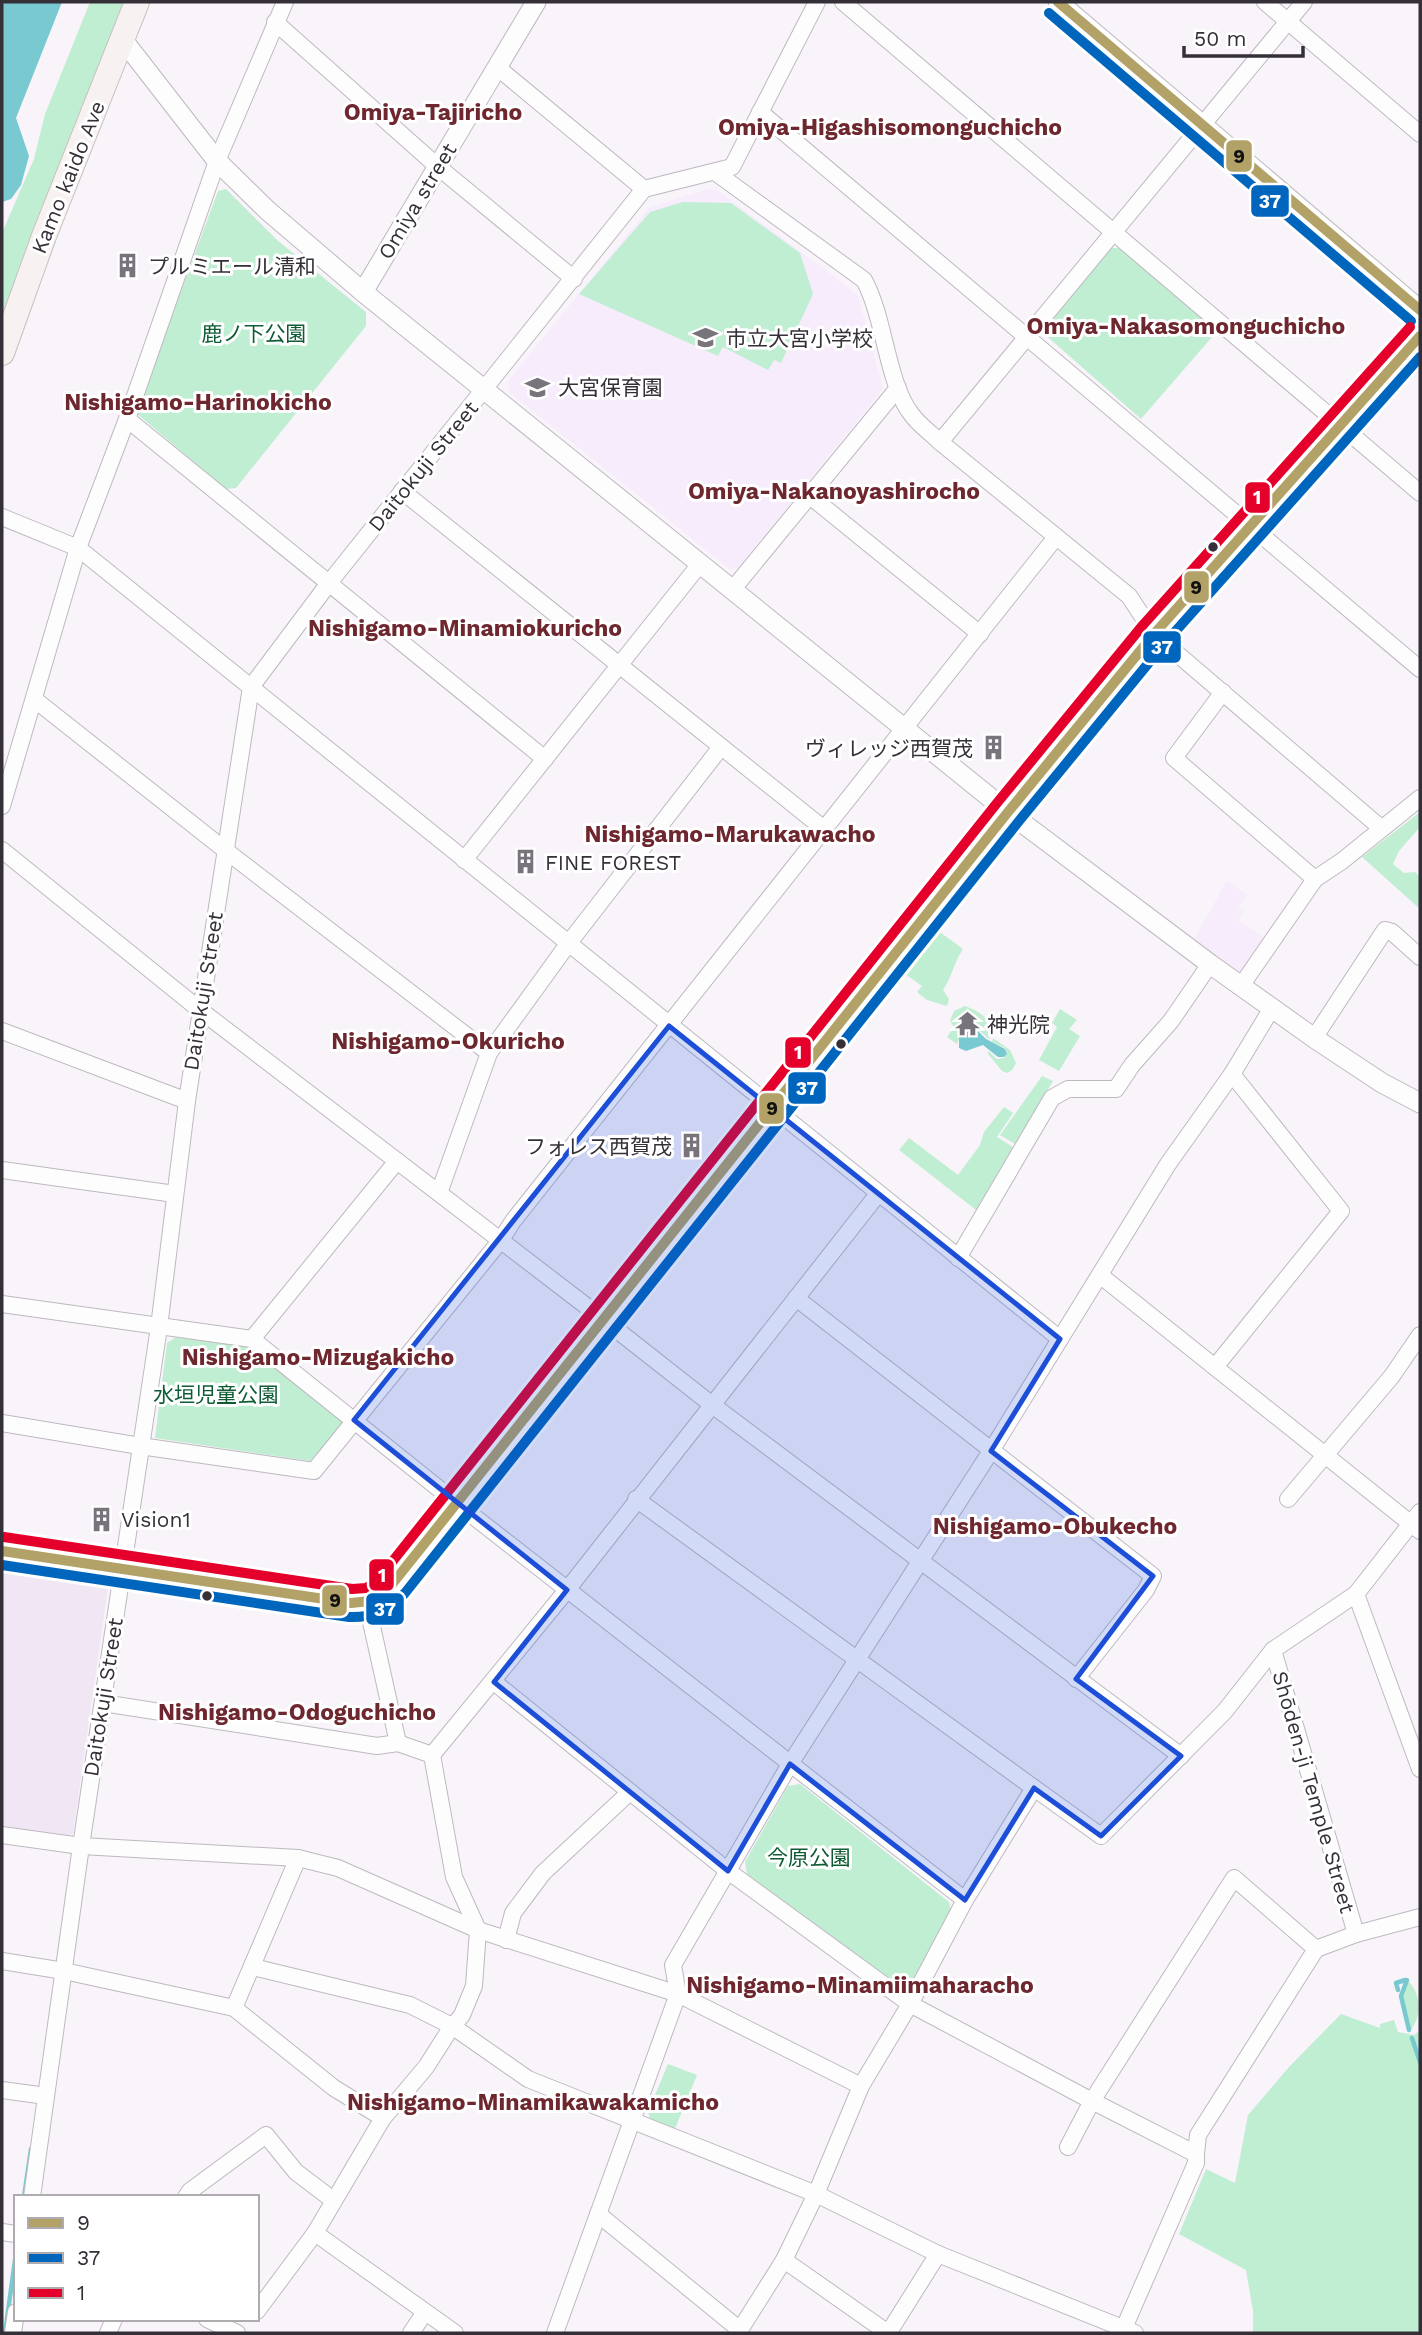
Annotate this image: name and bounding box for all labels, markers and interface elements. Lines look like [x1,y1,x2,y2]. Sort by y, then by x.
scale bar [1184,14,1303,58]
text: 50 m [1194,26,1246,51]
street label: Kamo kaido Ave [26,97,110,257]
district label: Omiya-Tajiricho [344,99,522,126]
district label: Omiya-Higashisomonguchicho [718,114,1062,141]
street label: Omiya street [373,138,462,264]
line badge: 9 [1225,139,1253,173]
text: 9 [1233,145,1245,168]
line badge: 37 [1250,184,1290,218]
text: 37 [1259,190,1281,213]
building icon: プルミエール清和 [114,252,142,280]
place label: プルミエール清和 [148,254,316,279]
district label: Omiya-Nakasomonguchicho [1027,313,1345,340]
park label: 鹿ノ下公園 [202,321,307,346]
school or university icon: 市立大宮小学校 [692,324,720,352]
place label: 市立大宮小学校 [726,326,873,351]
school or university icon: 大宮保育園 [524,373,552,401]
place label: 大宮保育園 [558,375,663,400]
district label: Nishigamo-Harinokicho [64,389,332,416]
street label: Daitokuji Street [363,396,483,536]
district label: Omiya-Nakanoyashirocho [688,478,980,505]
line badge: 1 [1244,481,1271,514]
text: 1 [1253,486,1261,509]
unlabelled marker [1206,540,1220,554]
line badge: 9 [1183,570,1210,604]
text: 9 [1190,576,1202,599]
district label: Nishigamo-Minamiokuricho [308,615,622,642]
line badge: 37 [1142,630,1182,664]
text: 37 [1151,636,1173,659]
building icon: ヴィレッジ西賀茂 [979,734,1007,762]
place label: ヴィレッジ西賀茂 [805,736,973,761]
district label: Nishigamo-Marukawacho [584,821,876,848]
building icon: FINE FOREST [511,848,539,876]
place label: FINE FOREST [545,850,681,875]
street label: Daitokuji Street [178,910,228,1072]
temple icon: 神光院 [953,1010,981,1038]
place label: 神光院 [987,1012,1050,1037]
district label: Nishigamo-Okuricho [331,1028,565,1055]
line badge: 1 [784,1036,812,1069]
unlabelled marker [834,1037,848,1051]
text: 1 [794,1041,802,1064]
line badge: 37 [787,1071,827,1105]
text: 37 [796,1077,818,1100]
line badge: 9 [758,1092,785,1125]
text: 9 [766,1097,778,1120]
building icon: フォレス西賀茂 [678,1132,706,1160]
place label: フォレス西賀茂 [525,1134,672,1159]
district label: Nishigamo-Mizugakicho [182,1344,454,1371]
park label: 水垣児童公園 [153,1382,279,1407]
building icon: Vision1 [87,1505,115,1533]
place label: Vision1 [121,1507,191,1532]
district label: Nishigamo-Obukecho [933,1513,1177,1540]
line badge: 1 [368,1558,395,1592]
text: 1 [378,1564,386,1587]
line badge: 9 [321,1584,348,1617]
unlabelled marker [200,1589,214,1603]
text: 9 [329,1589,341,1612]
line badge: 37 [365,1592,405,1626]
text: 37 [374,1598,396,1621]
street label: Daitokuji Street [78,1616,128,1778]
street label: Shōden-ji Temple Street [1267,1668,1361,1916]
district label: Nishigamo-Odoguchicho [158,1699,436,1726]
park label: 今原公園 [767,1845,851,1870]
district label: Nishigamo-Minamiimaharacho [686,1972,1034,1999]
district label: Nishigamo-Minamikawakamicho [347,2089,719,2116]
legend [14,2195,259,2321]
text: 9 [77,2210,90,2235]
text: 37 [77,2245,100,2270]
text: 1 [77,2280,85,2305]

